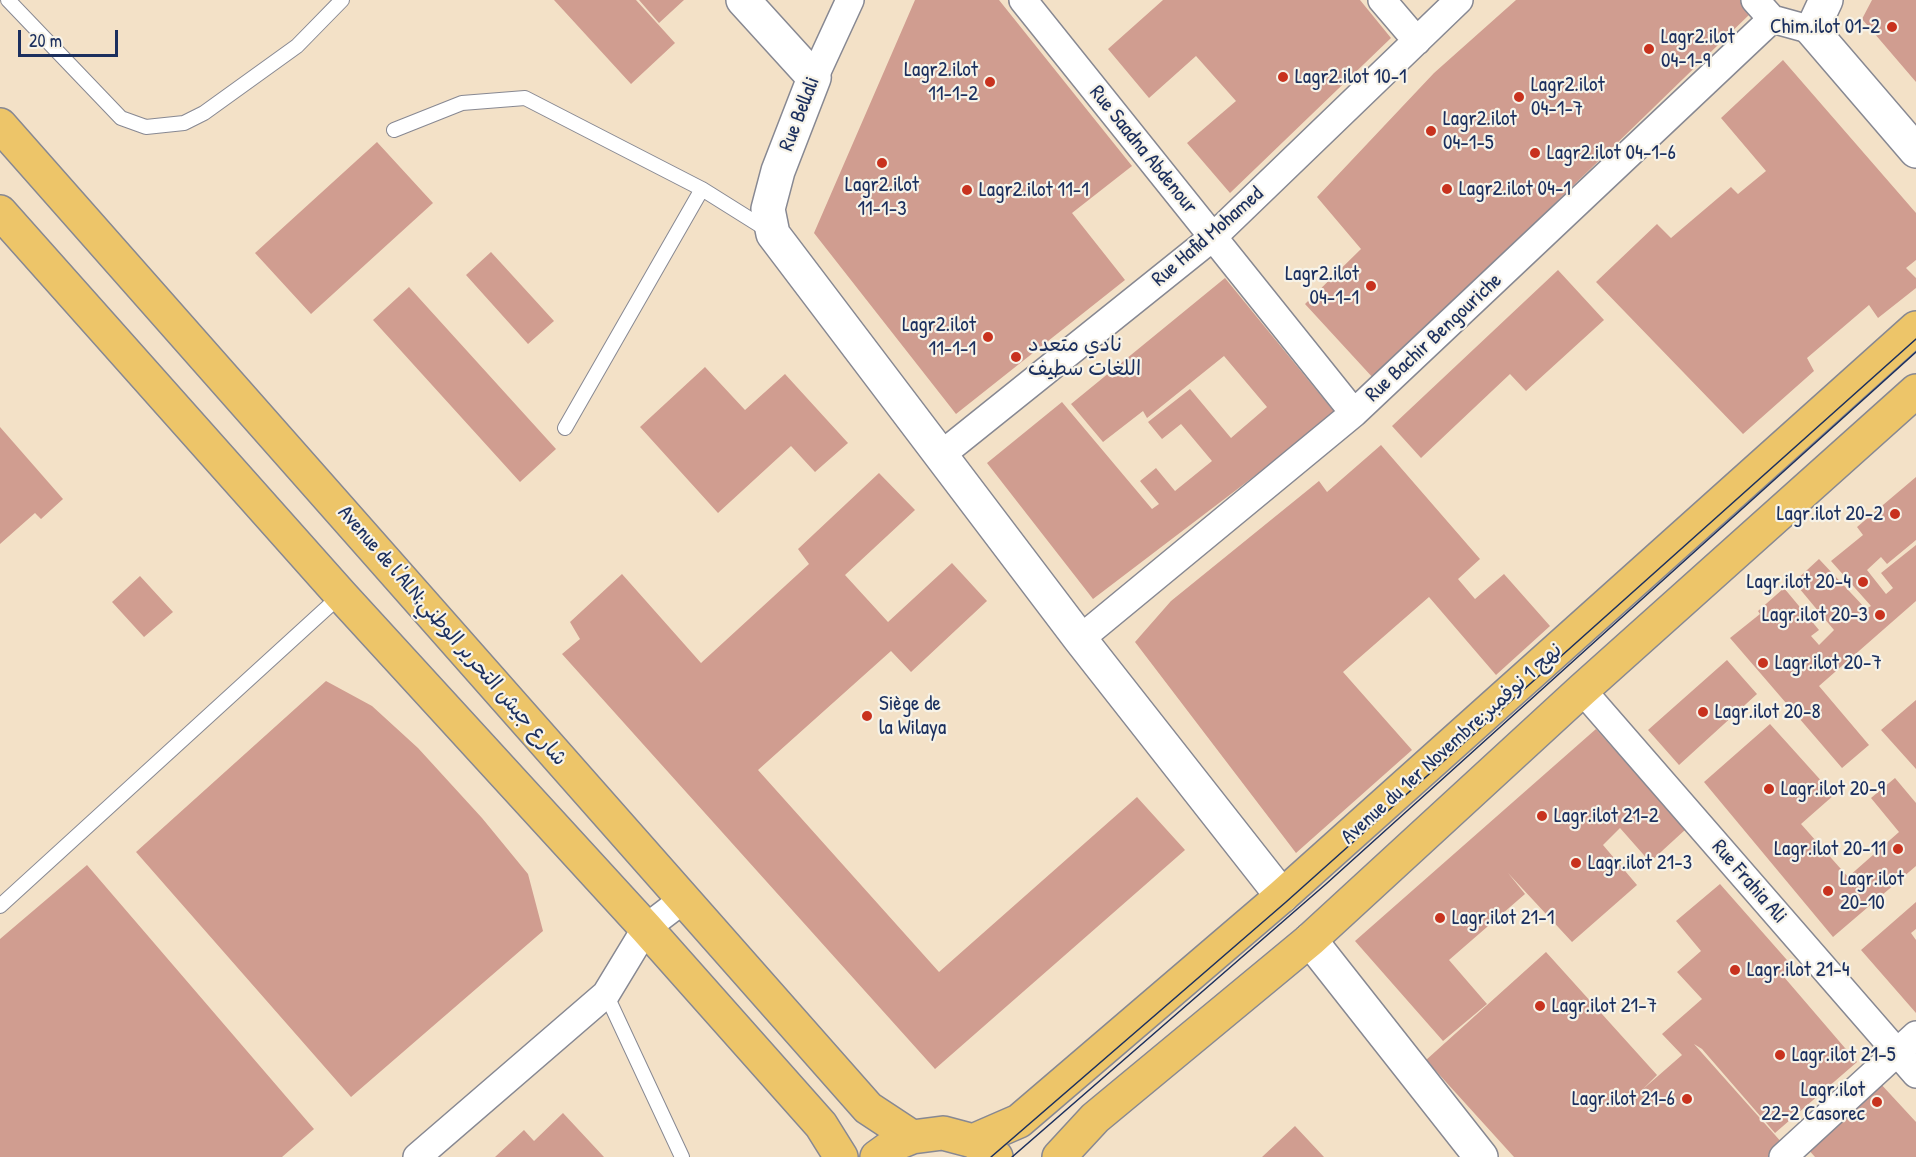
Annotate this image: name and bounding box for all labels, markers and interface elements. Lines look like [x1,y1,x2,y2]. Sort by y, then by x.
place label: Chim.ilot 01-2 [1770,14,1880,40]
scale bar [21,18,122,56]
marker: Chim.ilot 01-2 [1885,20,1899,34]
place label: Lagr2.ilot 04-1-9 [1661,24,1735,74]
text: 20 m [29,28,62,53]
marker: Lagr2.ilot 04-1-9 [1642,42,1656,56]
place label: Lagr2.ilot 11-1-2 [904,57,978,107]
place label: Lagr2.ilot 10-1 [1295,64,1407,90]
marker: Lagr2.ilot 10-1 [1276,70,1290,84]
place label: Lagr2.ilot 04-1-7 [1531,72,1605,122]
street label: Rue Bellali [774,73,826,155]
marker: Lagr2.ilot 11-1-2 [983,75,997,89]
street label: Rue Saadna Abdenour [1084,81,1202,219]
marker: Lagr2.ilot 04-1-7 [1512,90,1526,104]
place label: Lagr2.ilot 04-1-5 [1443,106,1517,156]
marker: Lagr2.ilot 04-1-5 [1424,124,1438,138]
place label: Lagr2.ilot 04-1-6 [1547,140,1676,166]
marker: Lagr2.ilot 04-1-6 [1528,146,1542,160]
marker: Lagr2.ilot 11-1-3 [875,156,889,170]
place label: Lagr2.ilot 11-1-3 [845,172,919,222]
place label: Lagr2.ilot 04-1 [1459,176,1571,202]
place label: Lagr2.ilot 11-1 [979,177,1089,203]
street label: Rue Hafid Mohamed [1147,182,1269,292]
marker: Lagr2.ilot 04-1 [1440,182,1454,196]
marker: Lagr2.ilot 11-1 [960,183,974,197]
place label: Lagr2.ilot 04-1-1 [1285,261,1359,311]
street label: Rue Bachir Bengouriche [1361,268,1507,408]
marker: Lagr2.ilot 04-1-1 [1364,279,1378,293]
place label: Lagr2.ilot 11-1-1 [902,312,976,362]
marker: Lagr2.ilot 11-1-1 [981,330,995,344]
place label: نادي متعدد اللغات سطيف [1028,332,1141,382]
marker: نادي متعدد اللغات سطيف [1009,350,1023,364]
street label: Avenue de l'ALN;شارع جيش التحرير الوطني [332,501,572,771]
place label: Lagr.ilot 20-2 [1777,501,1883,527]
marker: Lagr.ilot 20-2 [1888,507,1902,521]
place label: Lagr.ilot 20-4 [1747,569,1851,595]
marker: Lagr.ilot 20-4 [1856,575,1870,589]
place label: Lagr.ilot 20-3 [1762,602,1868,628]
marker: Lagr.ilot 20-3 [1873,608,1887,622]
street label: Avenue du 1er Novembre;نهج 1 نوفمبر [1336,638,1568,850]
place label: Lagr.ilot 20-7 [1775,650,1882,676]
marker: Lagr.ilot 20-7 [1756,656,1770,670]
place label: Siège de la Wilaya [879,691,946,741]
place label: Lagr.ilot 20-8 [1715,699,1821,725]
marker: Lagr.ilot 20-8 [1696,705,1710,719]
marker: Siège de la Wilaya [860,709,874,723]
place label: Lagr.ilot 20-9 [1781,776,1885,802]
marker: Lagr.ilot 20-9 [1762,782,1776,796]
place label: Lagr.ilot 21-2 [1554,803,1659,829]
marker: Lagr.ilot 21-2 [1535,809,1549,823]
street label: Rue Frahia Ali [1706,835,1792,929]
place label: Lagr.ilot 20-11 [1774,836,1886,862]
marker: Lagr.ilot 20-11 [1891,842,1905,856]
place label: Lagr.ilot 21-3 [1588,850,1692,876]
marker: Lagr.ilot 21-3 [1569,856,1583,870]
place label: Lagr.ilot 20-10 [1840,866,1904,916]
marker: Lagr.ilot 20-10 [1821,884,1835,898]
place label: Lagr.ilot 21-1 [1452,905,1554,931]
marker: Lagr.ilot 21-1 [1433,911,1447,925]
place label: Lagr.ilot 21-4 [1747,957,1850,983]
marker: Lagr.ilot 21-4 [1728,963,1742,977]
place label: Lagr.ilot 21-7 [1552,993,1657,1019]
marker: Lagr.ilot 21-7 [1533,999,1547,1013]
place label: Lagr.ilot 21-5 [1792,1042,1896,1068]
marker: Lagr.ilot 21-5 [1773,1048,1787,1062]
place label: Lagr.ilot 22-2 Casorec [1761,1077,1865,1127]
place label: Lagr.ilot 21-6 [1572,1086,1675,1112]
marker: Lagr.ilot 21-6 [1680,1092,1694,1106]
marker: Lagr.ilot 22-2 Casorec [1870,1095,1884,1109]

